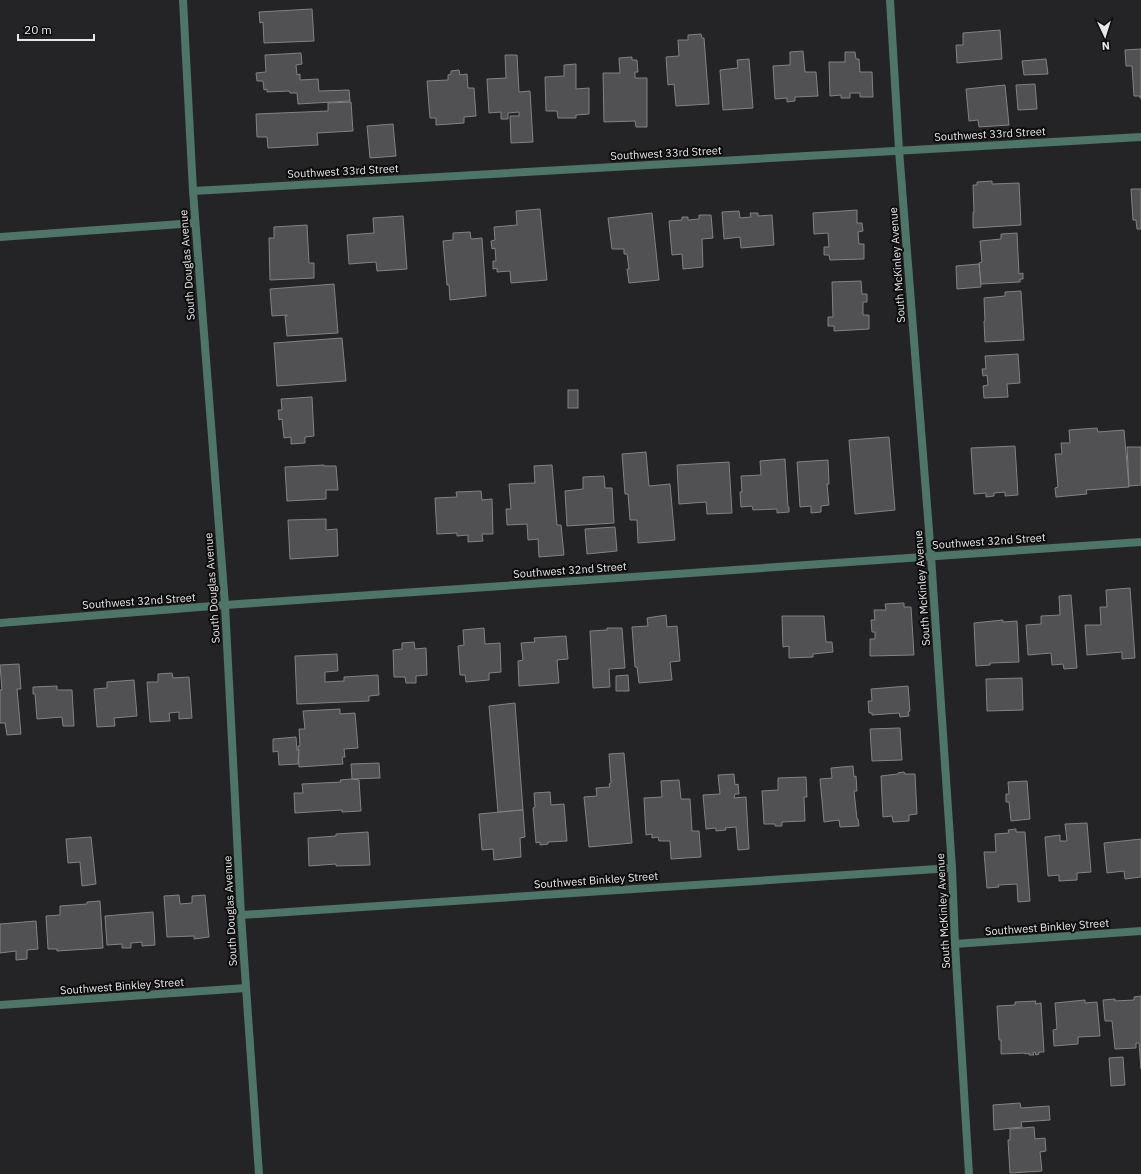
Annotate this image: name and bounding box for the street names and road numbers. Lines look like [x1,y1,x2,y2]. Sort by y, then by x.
street label: Southwest 33rd Street [934,124,1046,144]
street label: Southwest 33rd Street [610,143,722,163]
street label: Southwest 33rd Street [287,161,399,181]
street label: South McKinley Avenue [886,207,908,323]
street label: South Douglas Avenue [176,209,198,321]
street label: South McKinley Avenue [911,530,933,646]
street label: Southwest 32nd Street [932,530,1046,552]
street label: South Douglas Avenue [201,532,223,644]
street label: Southwest 32nd Street [513,559,627,581]
street label: Southwest 32nd Street [82,590,196,612]
street label: South McKinley Avenue [933,853,953,969]
street label: South Douglas Avenue [220,855,240,967]
street label: Southwest Binkley Street [534,869,659,891]
street label: Southwest Binkley Street [985,916,1110,938]
street label: Southwest Binkley Street [60,975,185,997]

